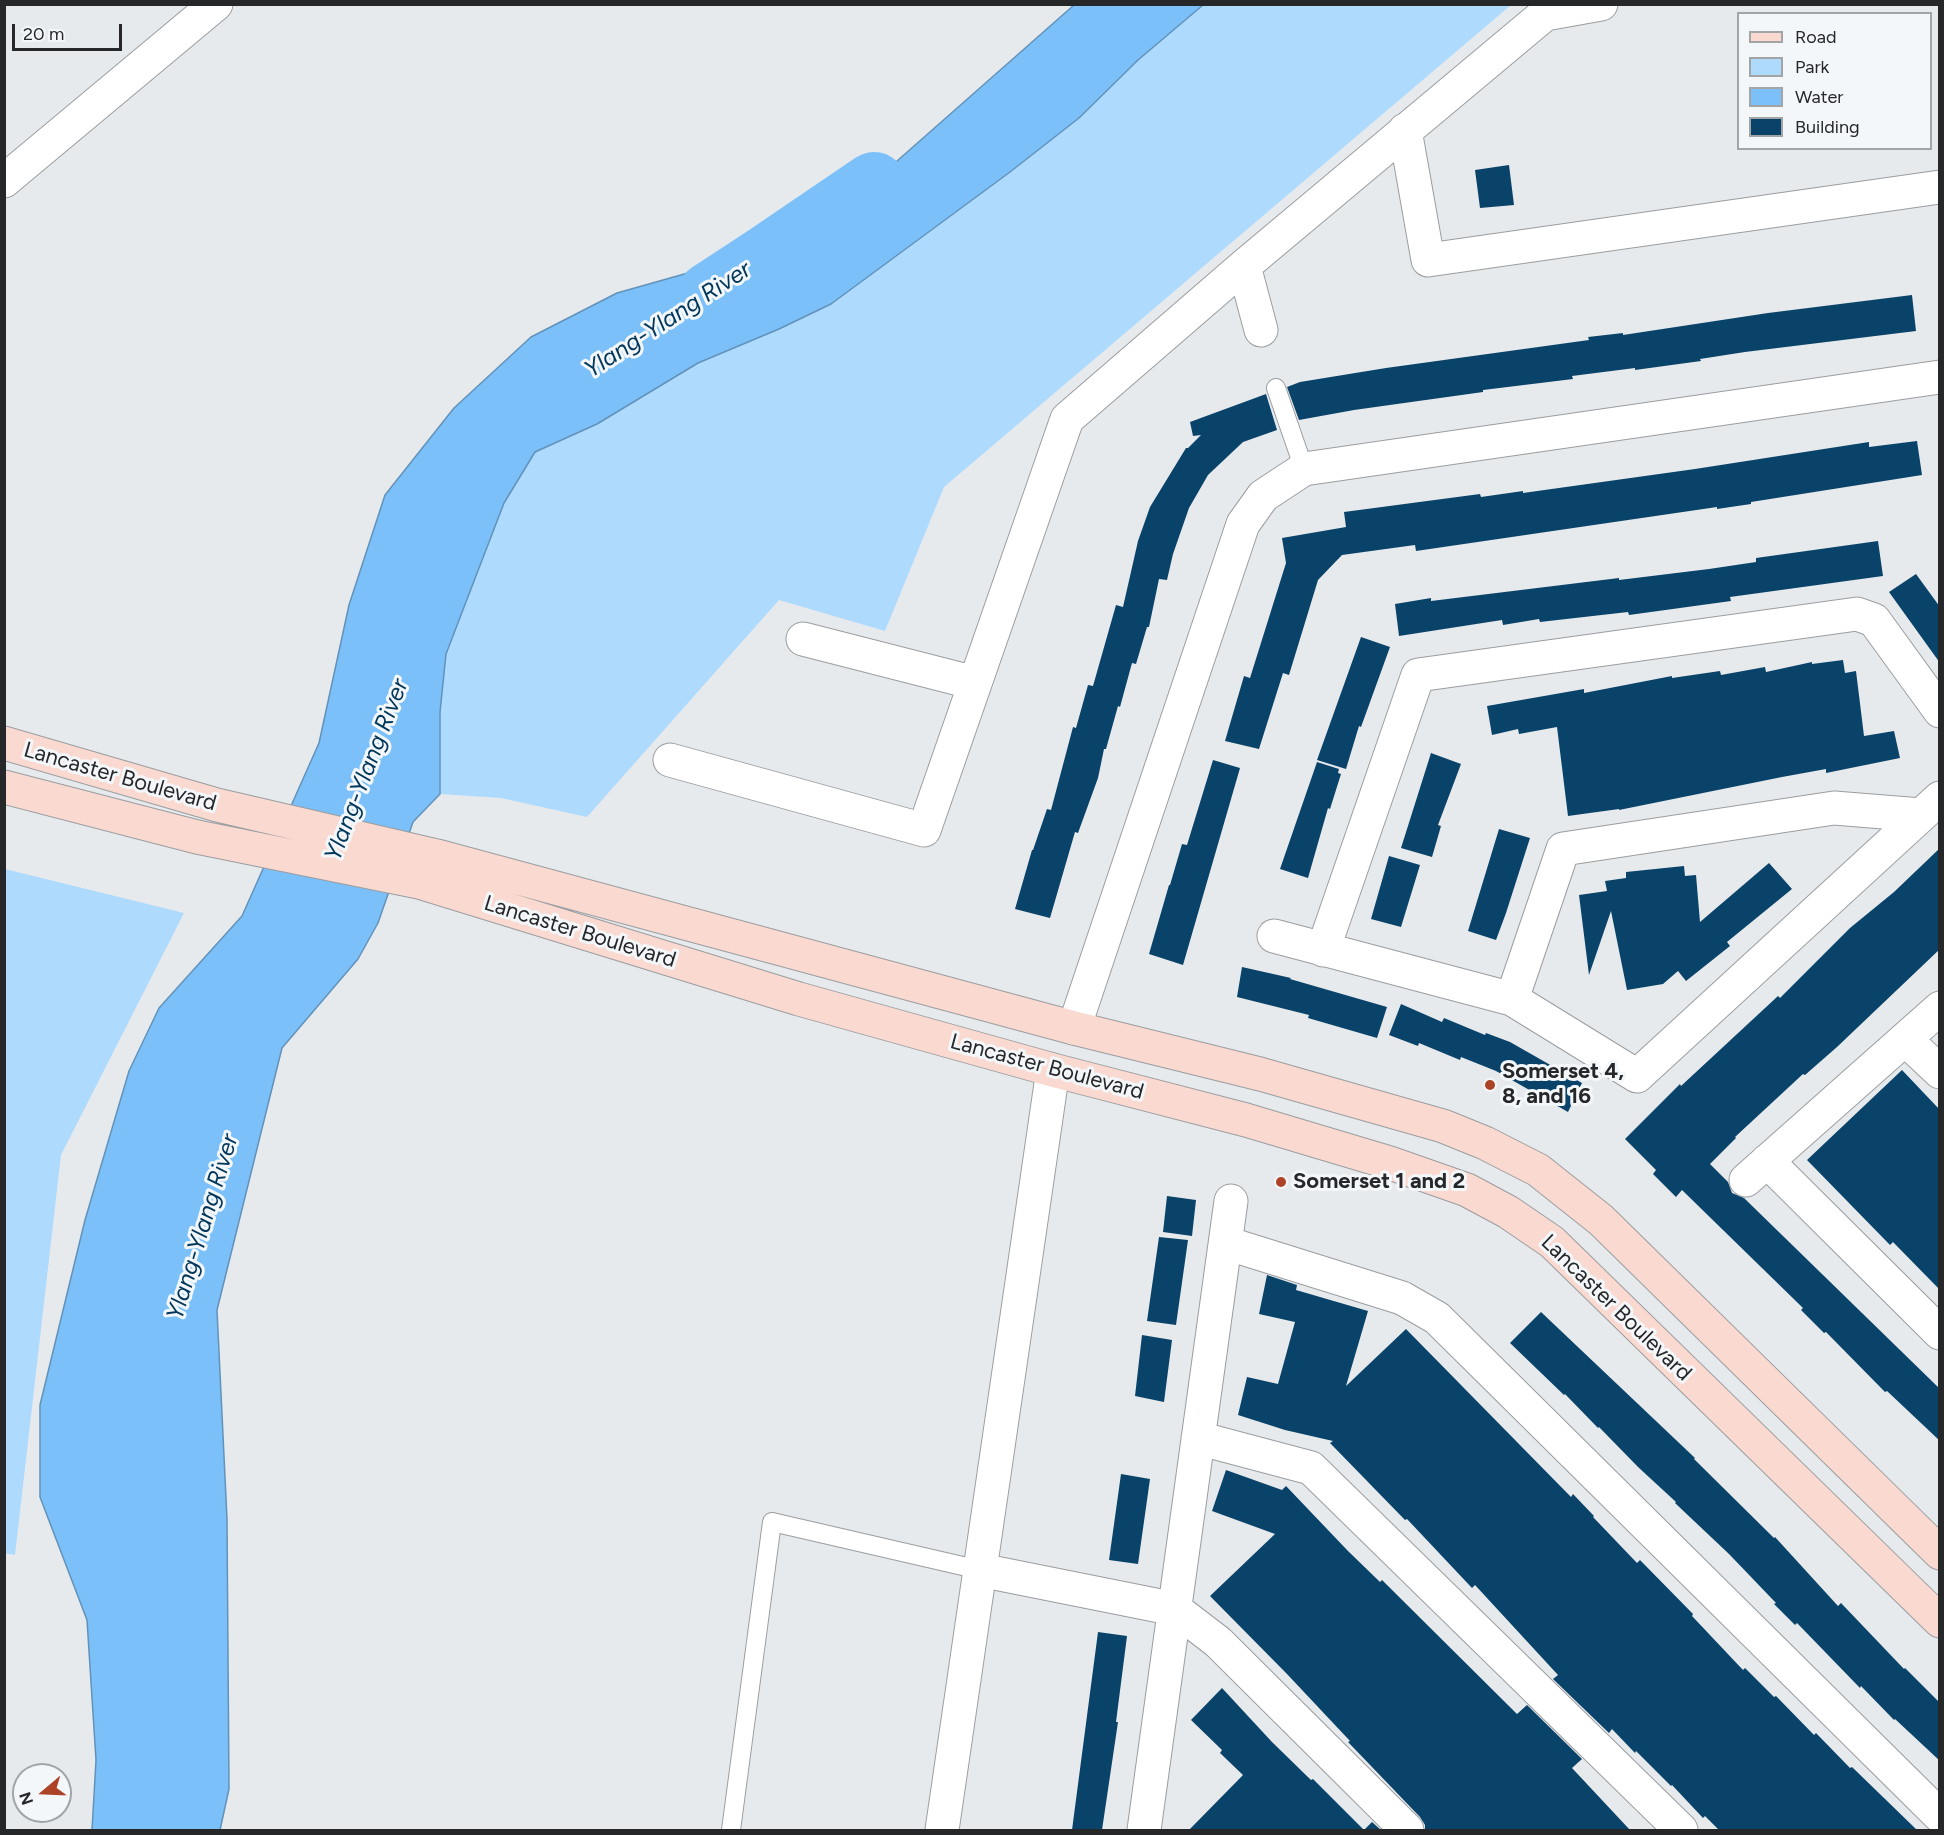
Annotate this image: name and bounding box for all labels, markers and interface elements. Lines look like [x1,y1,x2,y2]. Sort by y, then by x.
scale bar [15,12,124,50]
legend [1737,12,1932,150]
text: 20 m [23,23,64,45]
text: Road [1795,26,1836,48]
text: Park [1795,56,1829,78]
text: Water [1795,86,1843,108]
text: Building [1795,116,1860,138]
water label: Ylang-Ylang River [579,255,757,385]
water label: Ylang-Ylang River [319,675,415,865]
street label: Lancaster Boulevard [21,737,219,817]
street label: Lancaster Boulevard [481,890,679,974]
street label: Lancaster Boulevard [947,1028,1147,1106]
place label: Somerset 4, 8, and 16 [1502,1059,1624,1110]
marker: Somerset 4, 8, and 16 [1483,1078,1497,1092]
water label: Ylang-Ylang River [161,1131,245,1323]
place label: Somerset 1 and 2 [1293,1169,1465,1195]
marker: Somerset 1 and 2 [1274,1175,1288,1189]
street label: Lancaster Boulevard [1535,1229,1697,1387]
north arrow [12,1763,72,1823]
text: N [15,1789,37,1807]

